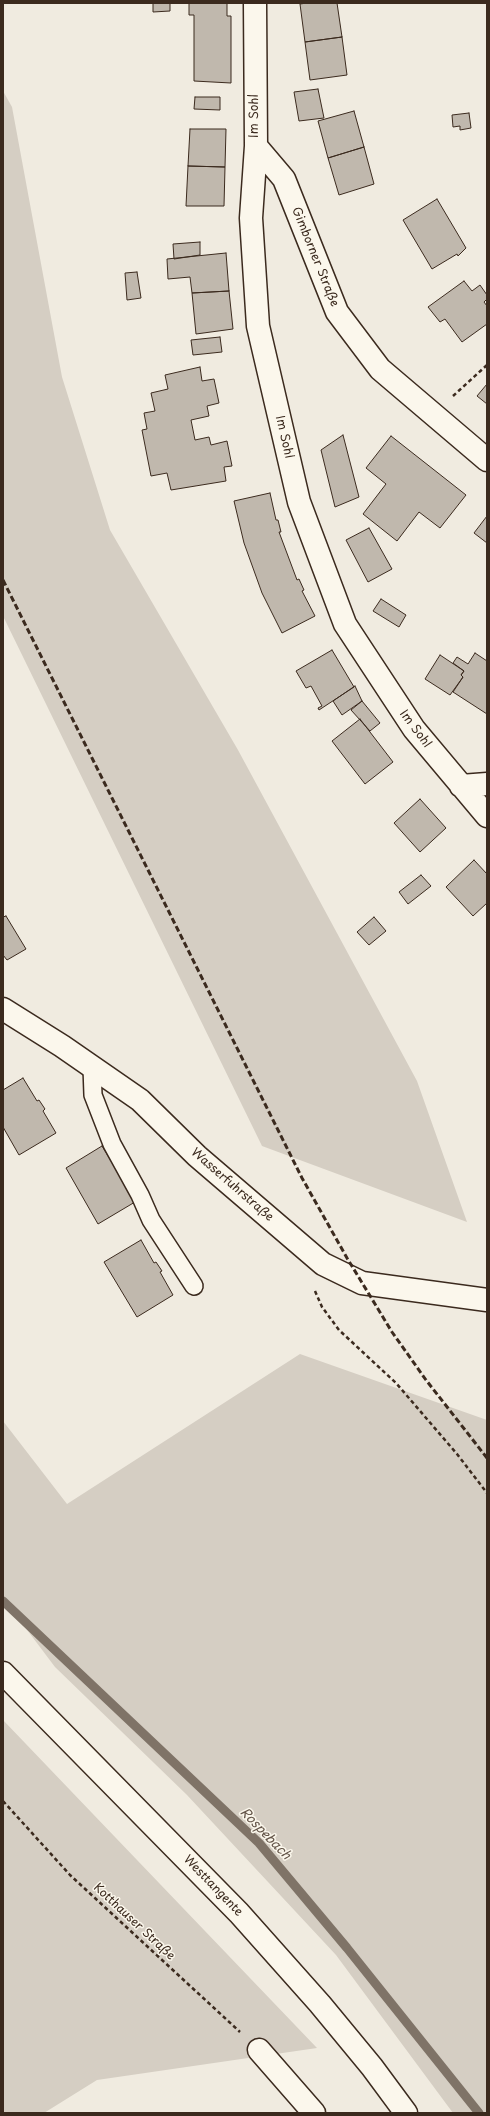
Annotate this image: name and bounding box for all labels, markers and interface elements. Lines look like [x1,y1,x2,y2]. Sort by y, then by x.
street label: Im Sohl [248,94,262,138]
street label: Gimborner Straße [288,205,342,309]
street label: Im Sohl [272,414,296,460]
street label: Im Sohl [396,707,434,751]
street label: Wasserfuhrstraße [188,1145,276,1225]
water label: Rospebach [236,1805,294,1863]
street label: Westtangente [180,1852,246,1920]
street label: Kotthauser Straße [90,1881,178,1963]

